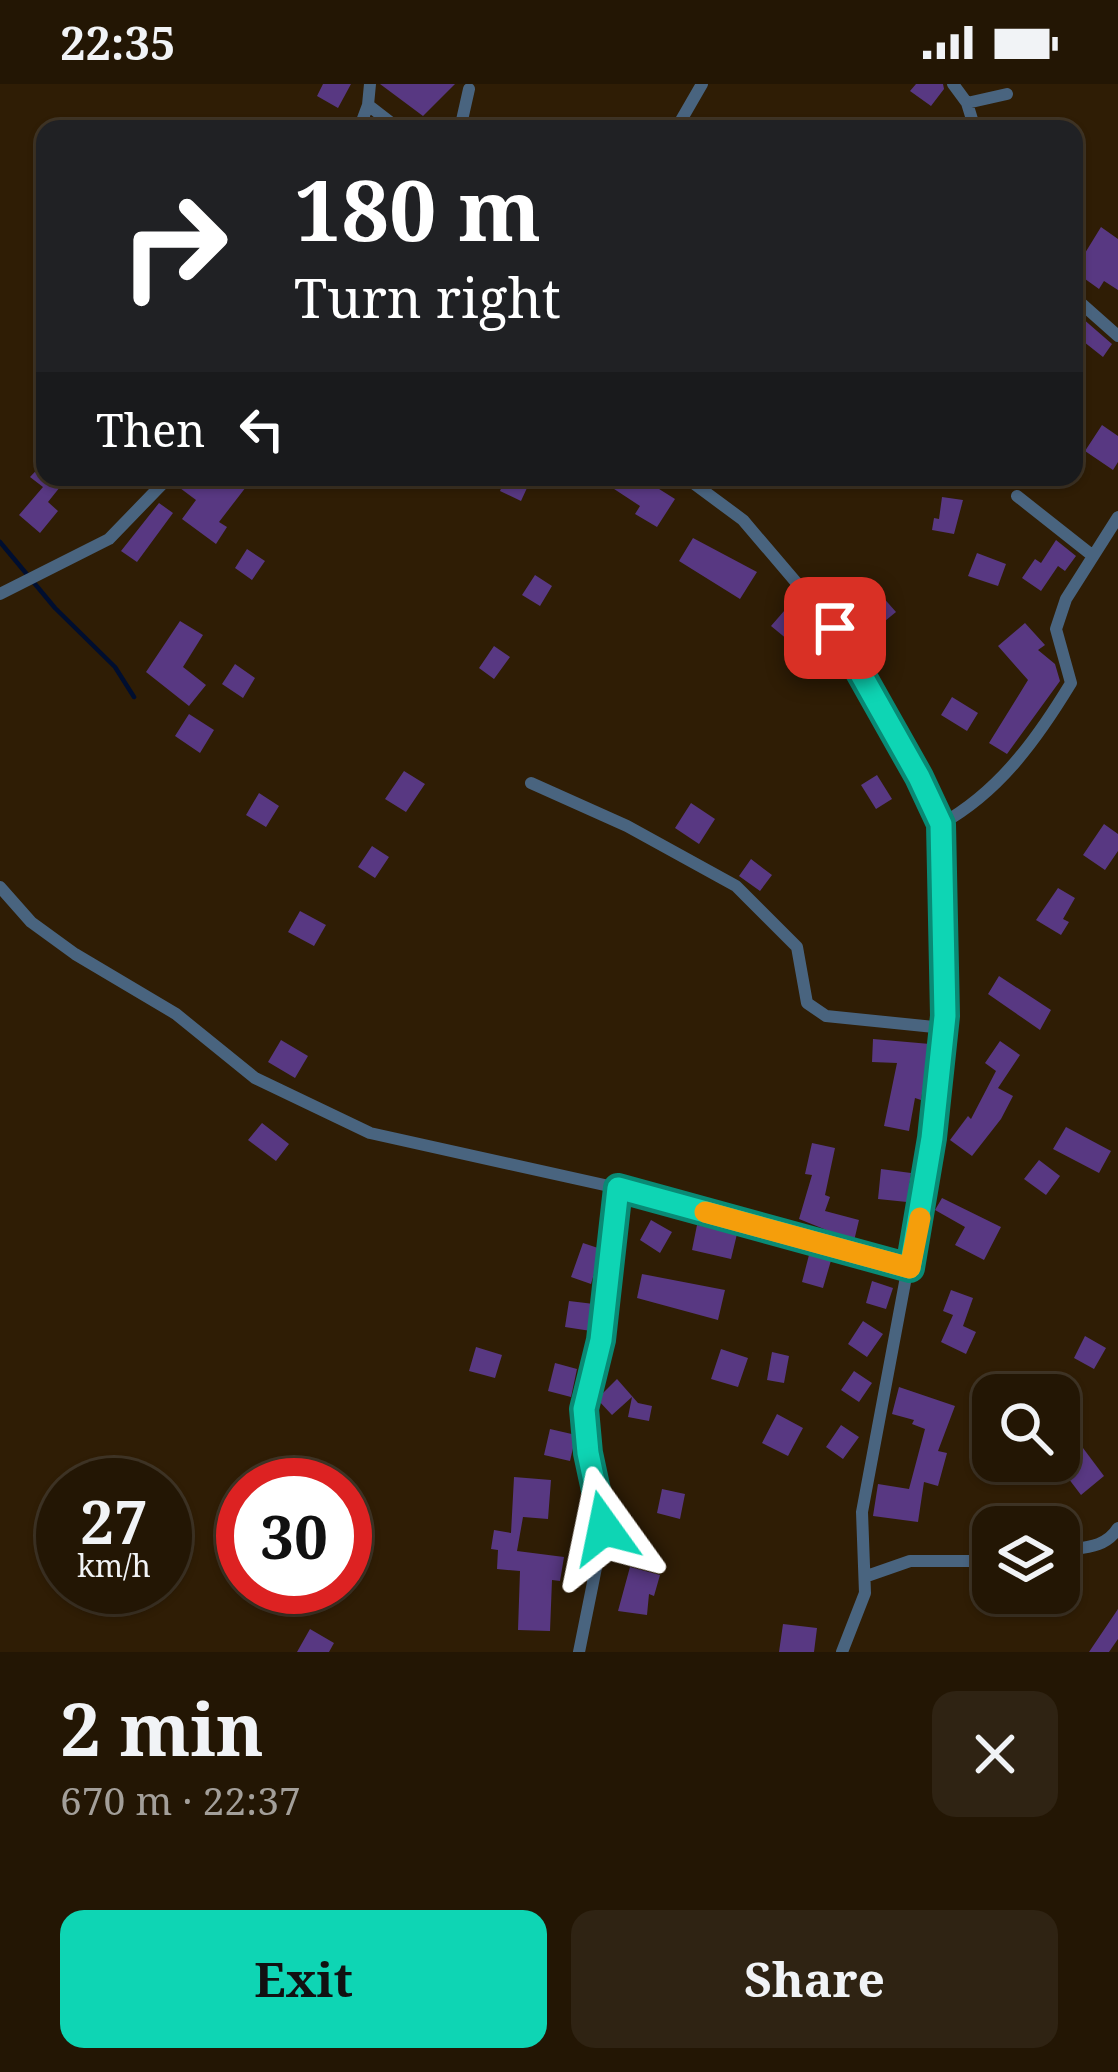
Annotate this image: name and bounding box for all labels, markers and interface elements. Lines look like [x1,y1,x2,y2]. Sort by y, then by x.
text: 22:35 [60,12,175,73]
text: 180 m [294,151,541,266]
icon: right [96,168,252,324]
text: Turn right [294,260,561,334]
icon: left [229,396,295,462]
text: Then [96,399,205,460]
pin [784,577,886,679]
icon: arrive [802,595,868,661]
map controls [972,1374,1080,1614]
button: search [972,1374,1080,1482]
speed limit sign: 30 [216,1458,372,1614]
position arrow [541,1465,667,1591]
text: 27 [80,1480,148,1562]
button: layers [972,1506,1080,1614]
text: km/h [77,1545,151,1586]
text: 2 min [60,1679,264,1777]
button: close [932,1691,1058,1817]
text: 670 m · 22:37 [60,1773,301,1826]
button: Exit [60,1910,547,2048]
button: Share [571,1910,1058,2048]

